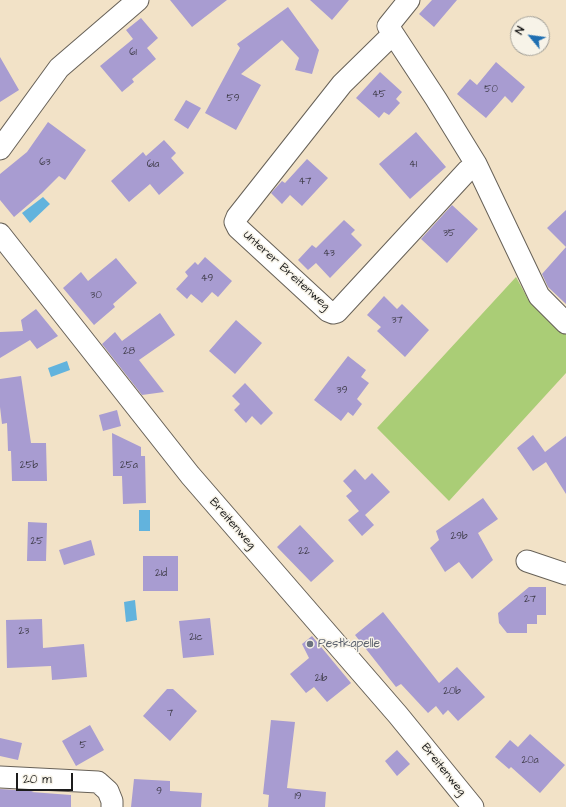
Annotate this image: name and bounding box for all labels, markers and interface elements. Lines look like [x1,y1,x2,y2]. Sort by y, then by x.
north arrow [510,16,550,56]
text: N [512,24,528,37]
house number: 61 [129,47,137,59]
house number: 50 [484,84,498,96]
house number: 45 [372,89,386,101]
house number: 59 [227,93,239,105]
house number: 63 [39,157,51,169]
house number: 61a [147,159,159,171]
house number: 41 [409,159,417,171]
house number: 47 [299,176,311,188]
street label: Unterer Breitenweg [240,228,332,314]
house number: 35 [443,228,455,240]
house number: 43 [323,248,335,260]
house number: 49 [201,273,213,285]
house number: 30 [90,290,102,302]
house number: 37 [391,315,403,327]
house number: 28 [123,346,135,358]
house number: 39 [337,385,347,397]
house number: 25b [20,460,38,472]
house number: 25a [120,460,138,472]
street label: Breitenweg [206,495,258,553]
house number: 29b [450,531,468,543]
house number: 25 [31,536,43,548]
house number: 22 [298,546,310,558]
house number: 21d [155,568,167,580]
house number: 27 [524,594,536,606]
house number: 23 [19,626,29,638]
house number: 21c [189,632,203,644]
place label: Pestkapelle [318,637,380,651]
marker: Pestkapelle [305,639,315,649]
house number: 21b [315,673,327,685]
house number: 20b [443,686,461,698]
house number: 7 [167,708,173,720]
house number: 5 [79,740,87,752]
street label: Breitenweg [418,741,468,799]
house number: 20a [521,755,539,767]
scale bar [18,765,75,791]
text: 20 m [23,771,52,788]
house number: 9 [156,786,162,798]
house number: 19 [295,791,301,803]

